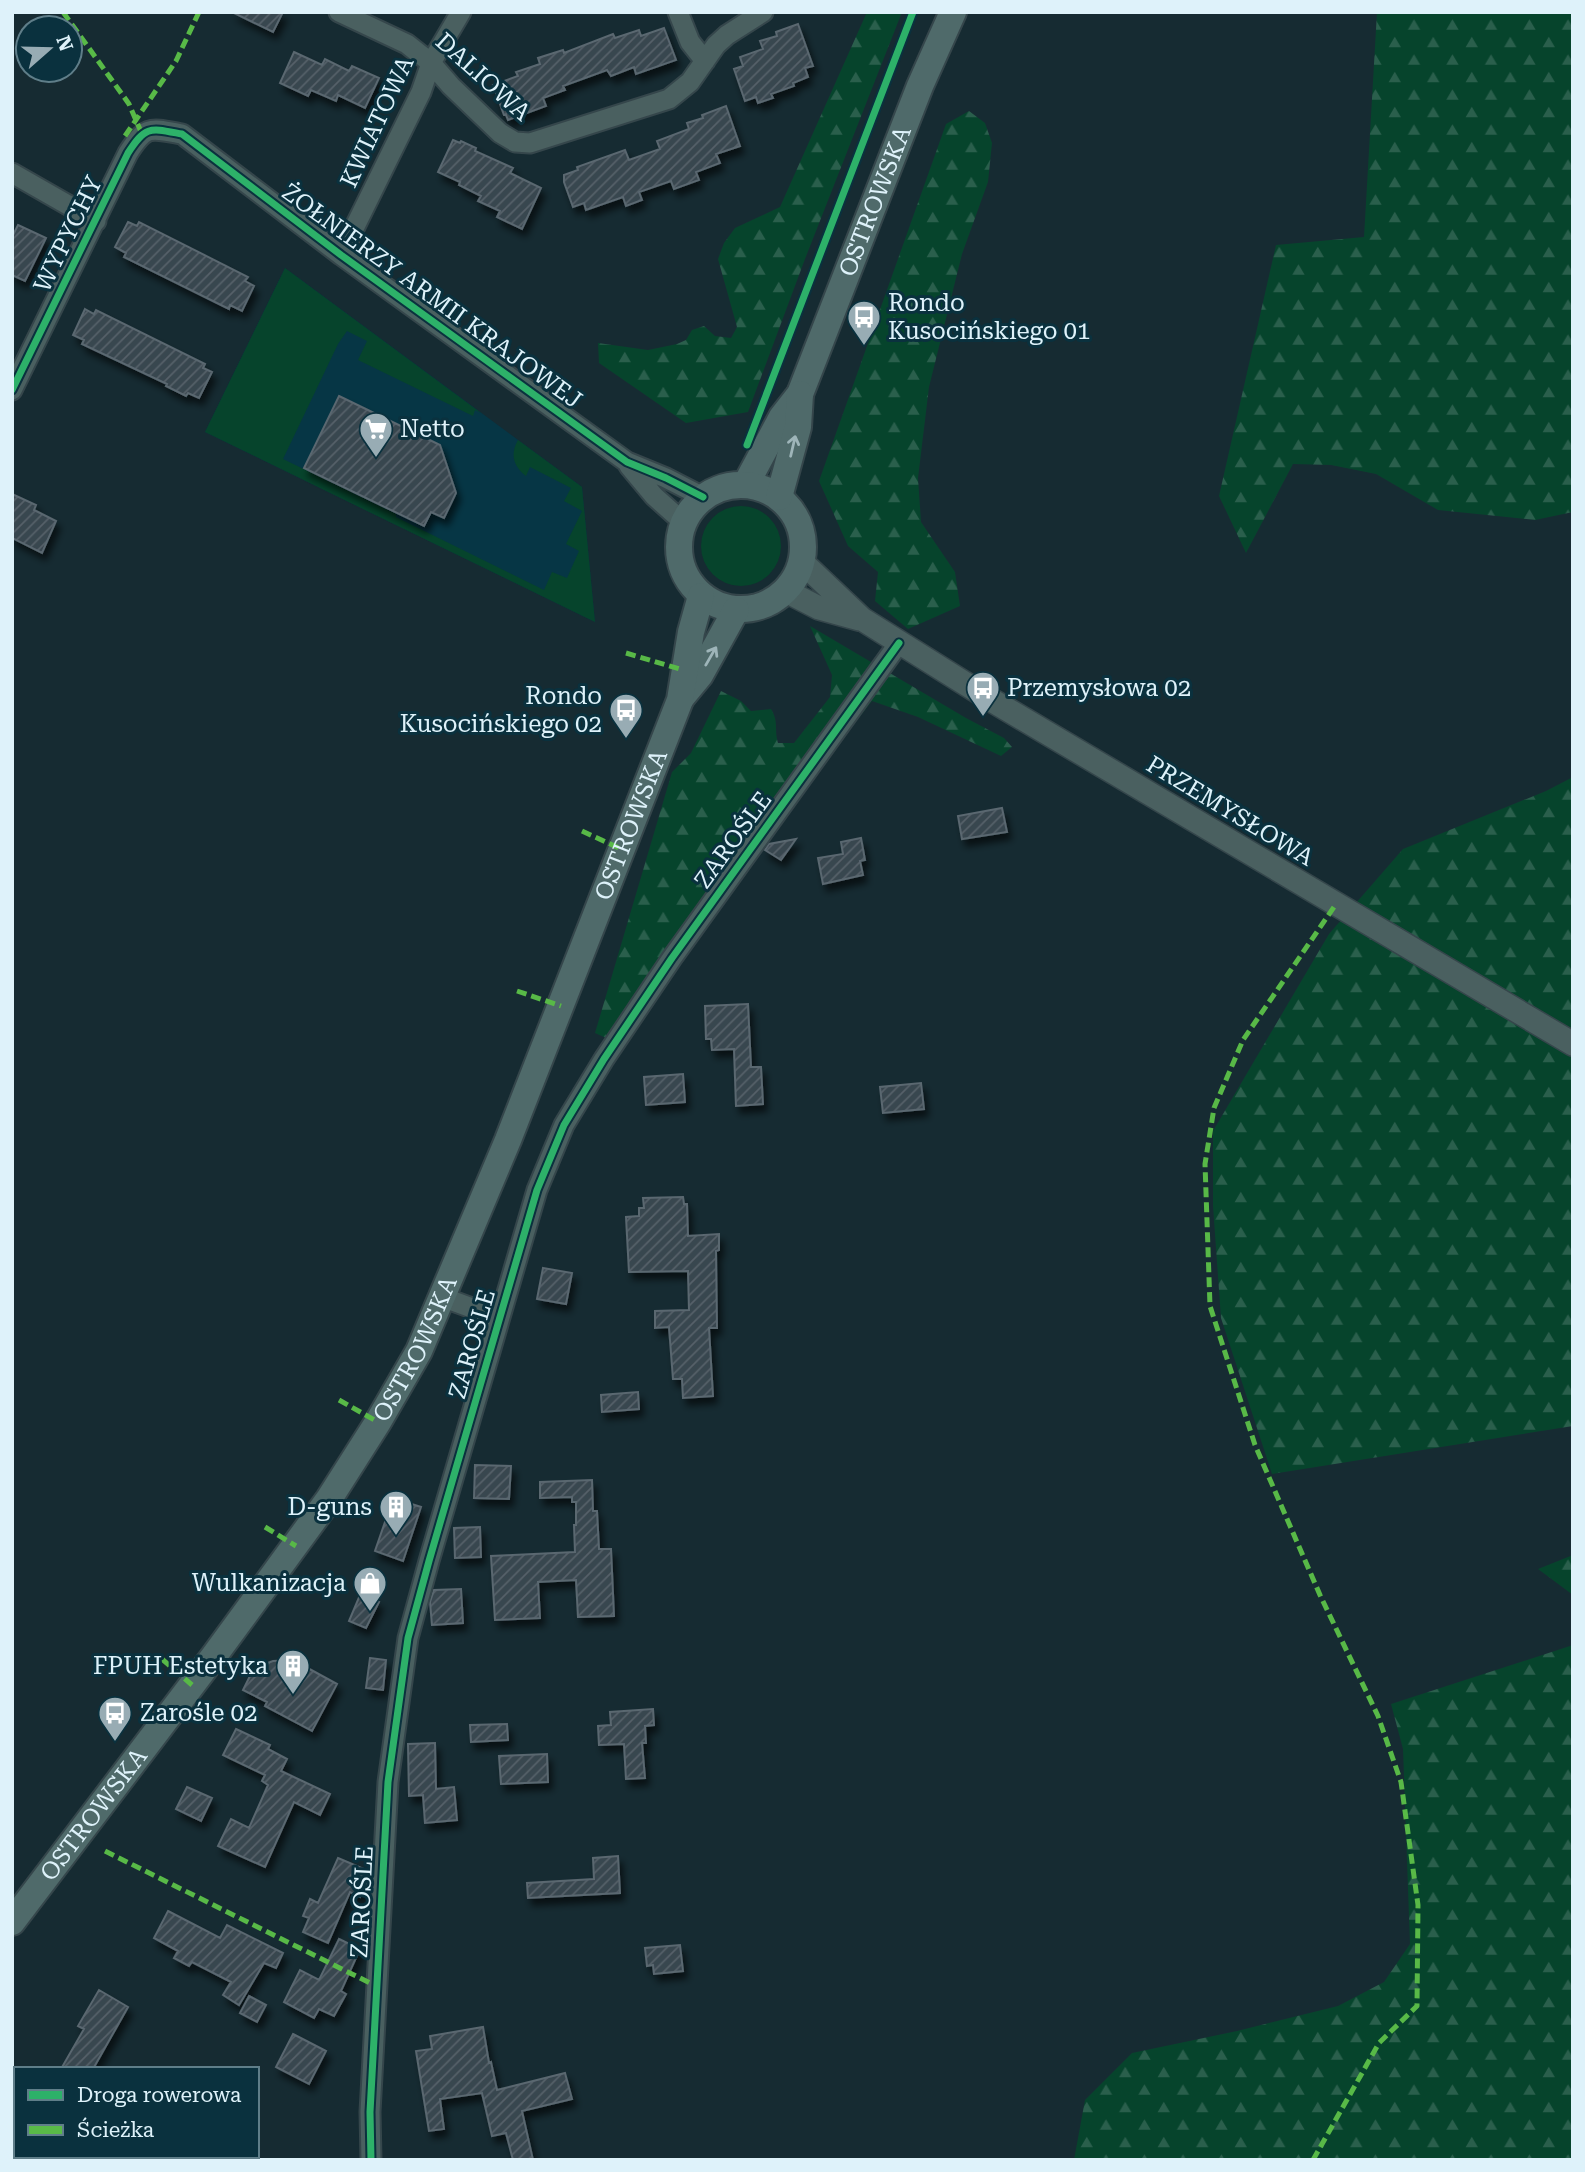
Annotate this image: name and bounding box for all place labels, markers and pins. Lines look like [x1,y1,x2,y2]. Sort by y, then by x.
place label: Rondo Kusocińskiego 01 [888,289,1090,345]
bus stop icon: Rondo Kusocińskiego 01 [845,298,883,347]
supermarket icon: Netto [357,410,395,459]
place label: Netto [400,415,465,443]
bus stop icon: Przemysłowa 02 [964,669,1002,718]
place label: Przemysłowa 02 [1007,674,1191,702]
place label: Rondo Kusocińskiego 02 [400,682,602,738]
bus stop icon: Rondo Kusocińskiego 02 [607,691,645,740]
building icon: D-guns [377,1488,415,1537]
place label: D-guns [287,1493,372,1521]
shop icon: Wulkanizacja [351,1564,389,1613]
place label: Wulkanizacja [192,1569,346,1597]
building icon: FPUH Estetyka [274,1647,312,1696]
place label: FPUH Estetyka [93,1652,268,1680]
bus stop icon: Zarośle 02 [96,1694,134,1743]
place label: Zarośle 02 [140,1699,257,1727]

